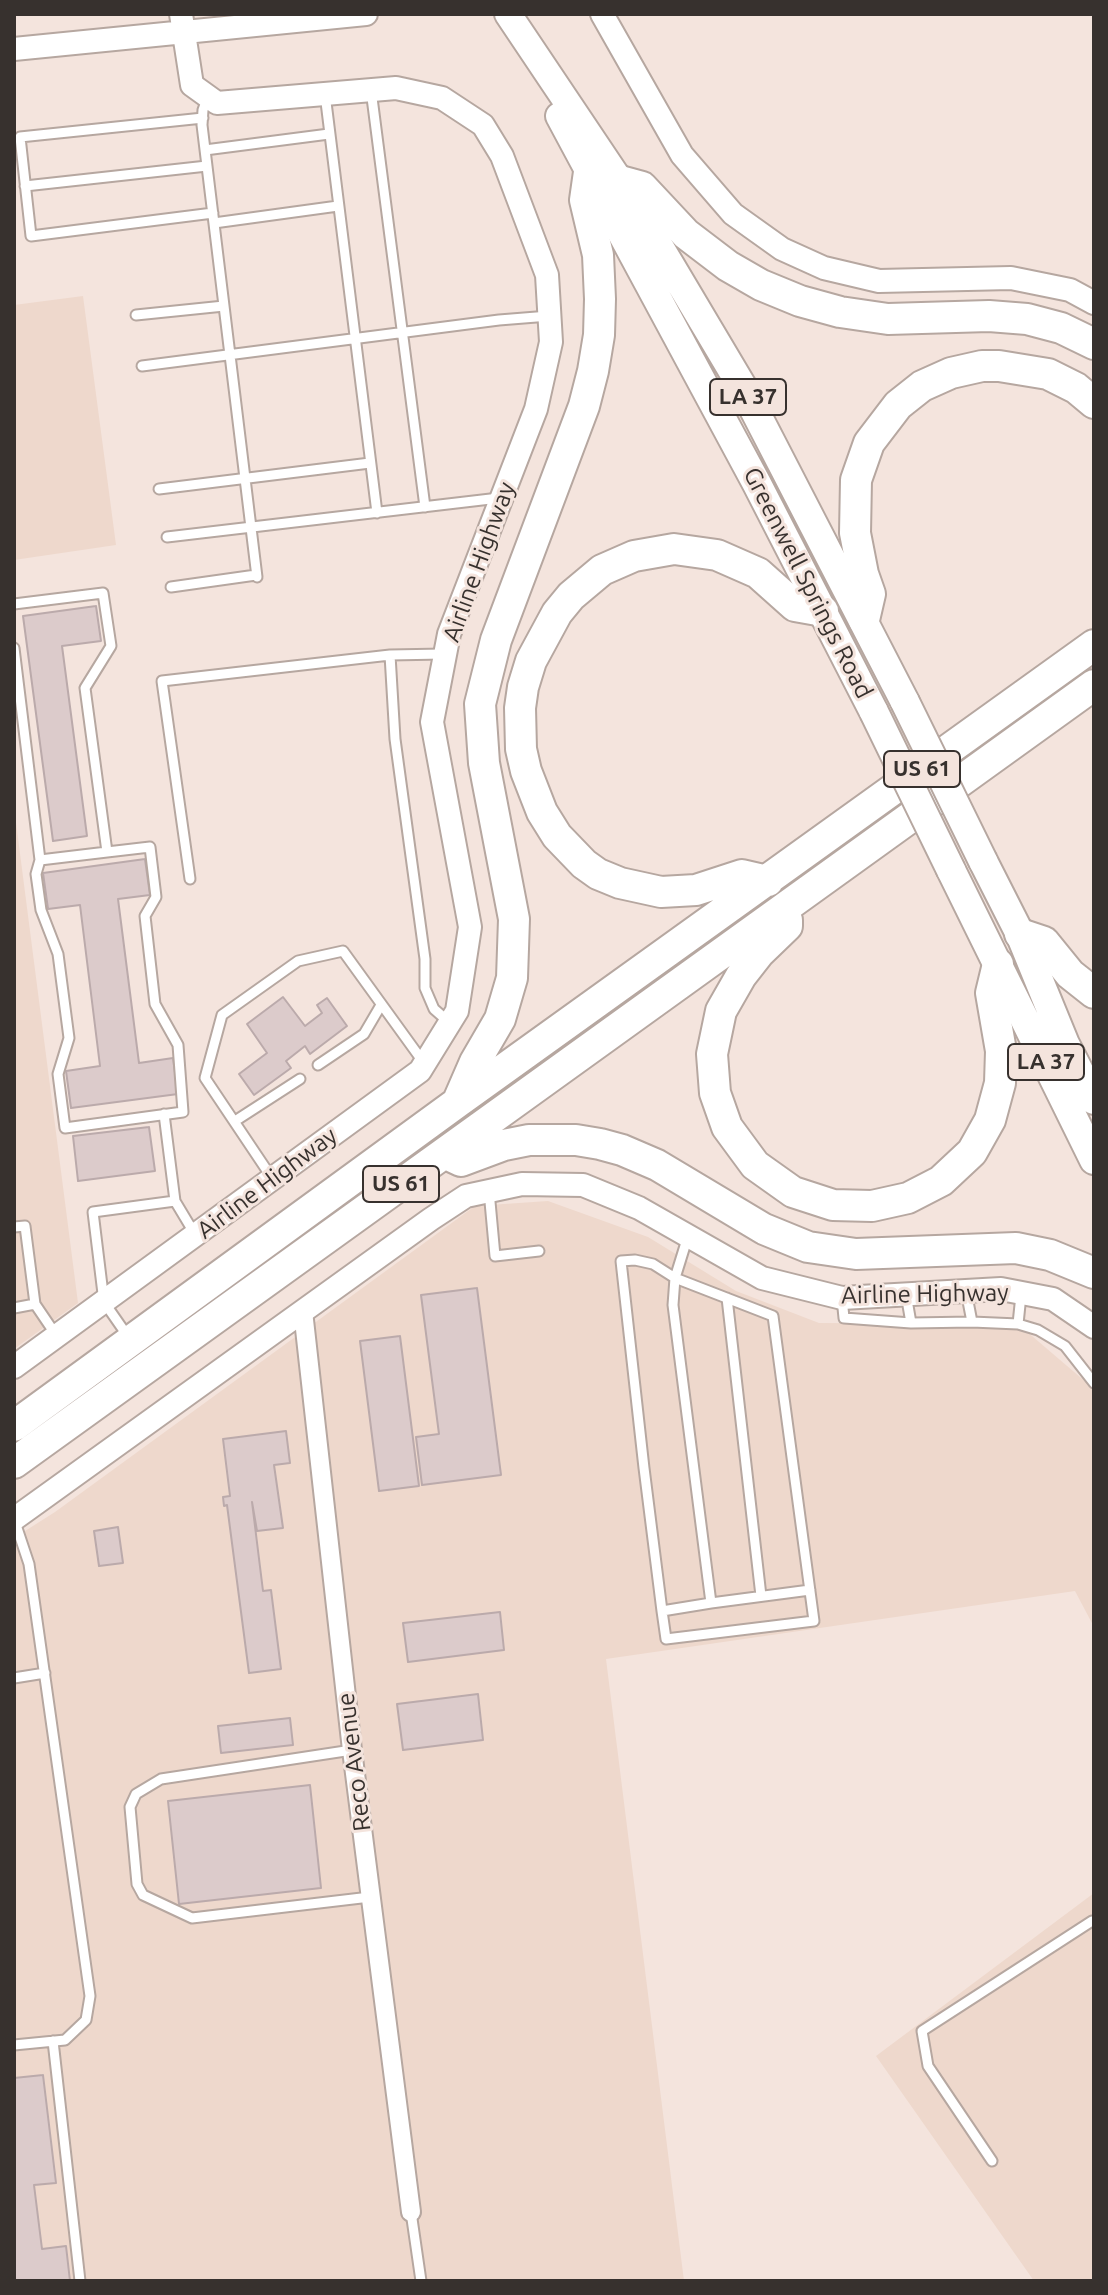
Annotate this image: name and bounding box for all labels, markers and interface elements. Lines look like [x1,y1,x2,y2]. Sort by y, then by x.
road number: LA 37 [710,379,786,415]
street label: Greenwell Springs Road [737,463,879,703]
street label: Airline Highway [437,478,521,646]
road number: US 61 [884,751,960,787]
road number: LA 37 [1008,1044,1084,1080]
street label: Airline Highway [191,1121,343,1245]
road number: US 61 [363,1166,439,1202]
street label: Airline Highway [841,1278,1009,1310]
street label: Reco Avenue [331,1691,377,1833]

